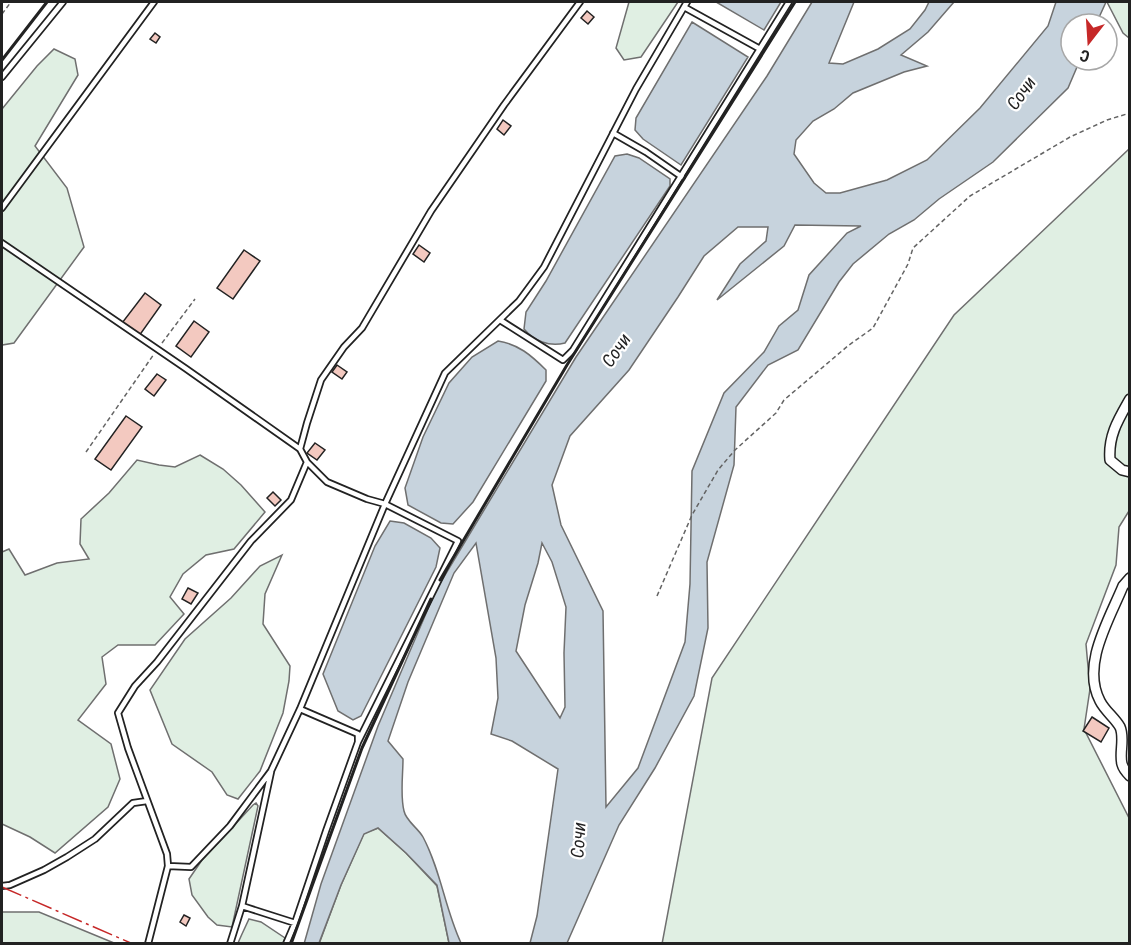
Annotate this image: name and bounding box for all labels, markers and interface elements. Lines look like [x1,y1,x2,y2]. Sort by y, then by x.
north arrow [1059,12,1119,72]
text: С [1078,45,1092,66]
water label: Сочи [1002,72,1040,114]
water label: Сочи [597,329,635,371]
water label: Сочи [566,821,590,859]

